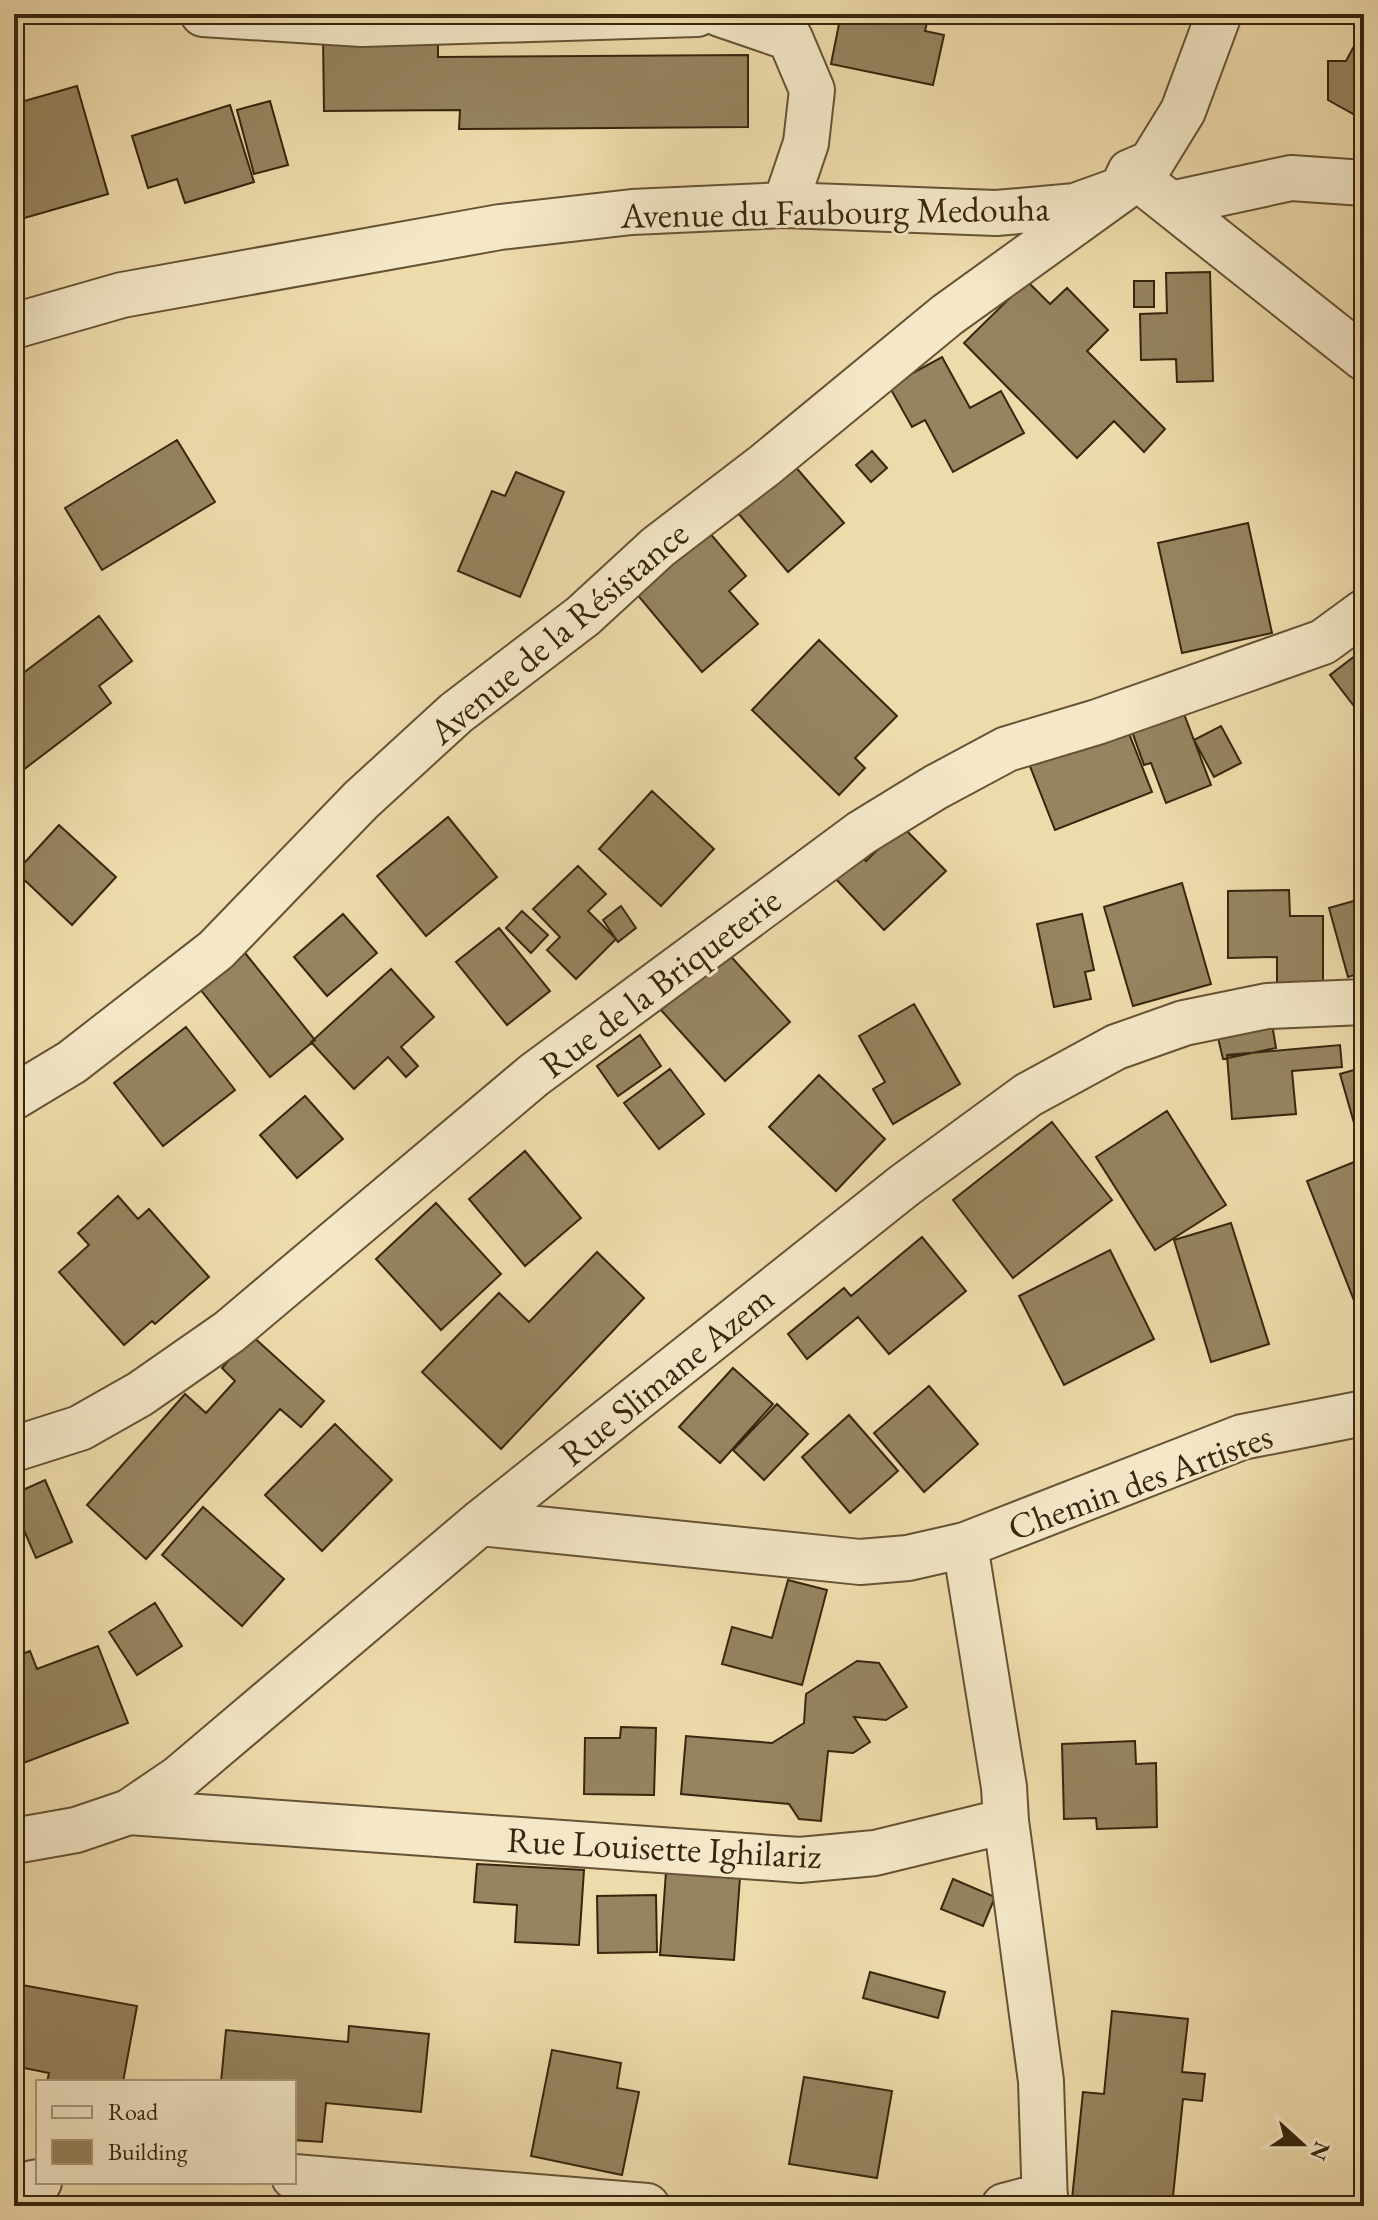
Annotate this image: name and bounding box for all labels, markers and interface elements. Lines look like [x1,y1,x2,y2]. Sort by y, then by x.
street label: Avenue du Faubourg Medouha [619,184,1051,239]
street label: Avenue de la Résistance [418,510,698,755]
street label: Rue de la Briqueterie [531,876,790,1088]
street label: Rue Slimane Azem [550,1275,783,1476]
street label: Chemin des Artistes [1002,1412,1279,1551]
street label: Rue Louisette Ighilariz [506,1816,823,1879]
legend [36,2080,296,2184]
text: Road [108,2096,159,2127]
north arrow [1262,2104,1342,2184]
text: Building [108,2136,188,2167]
text: N [1303,2137,1337,2165]

